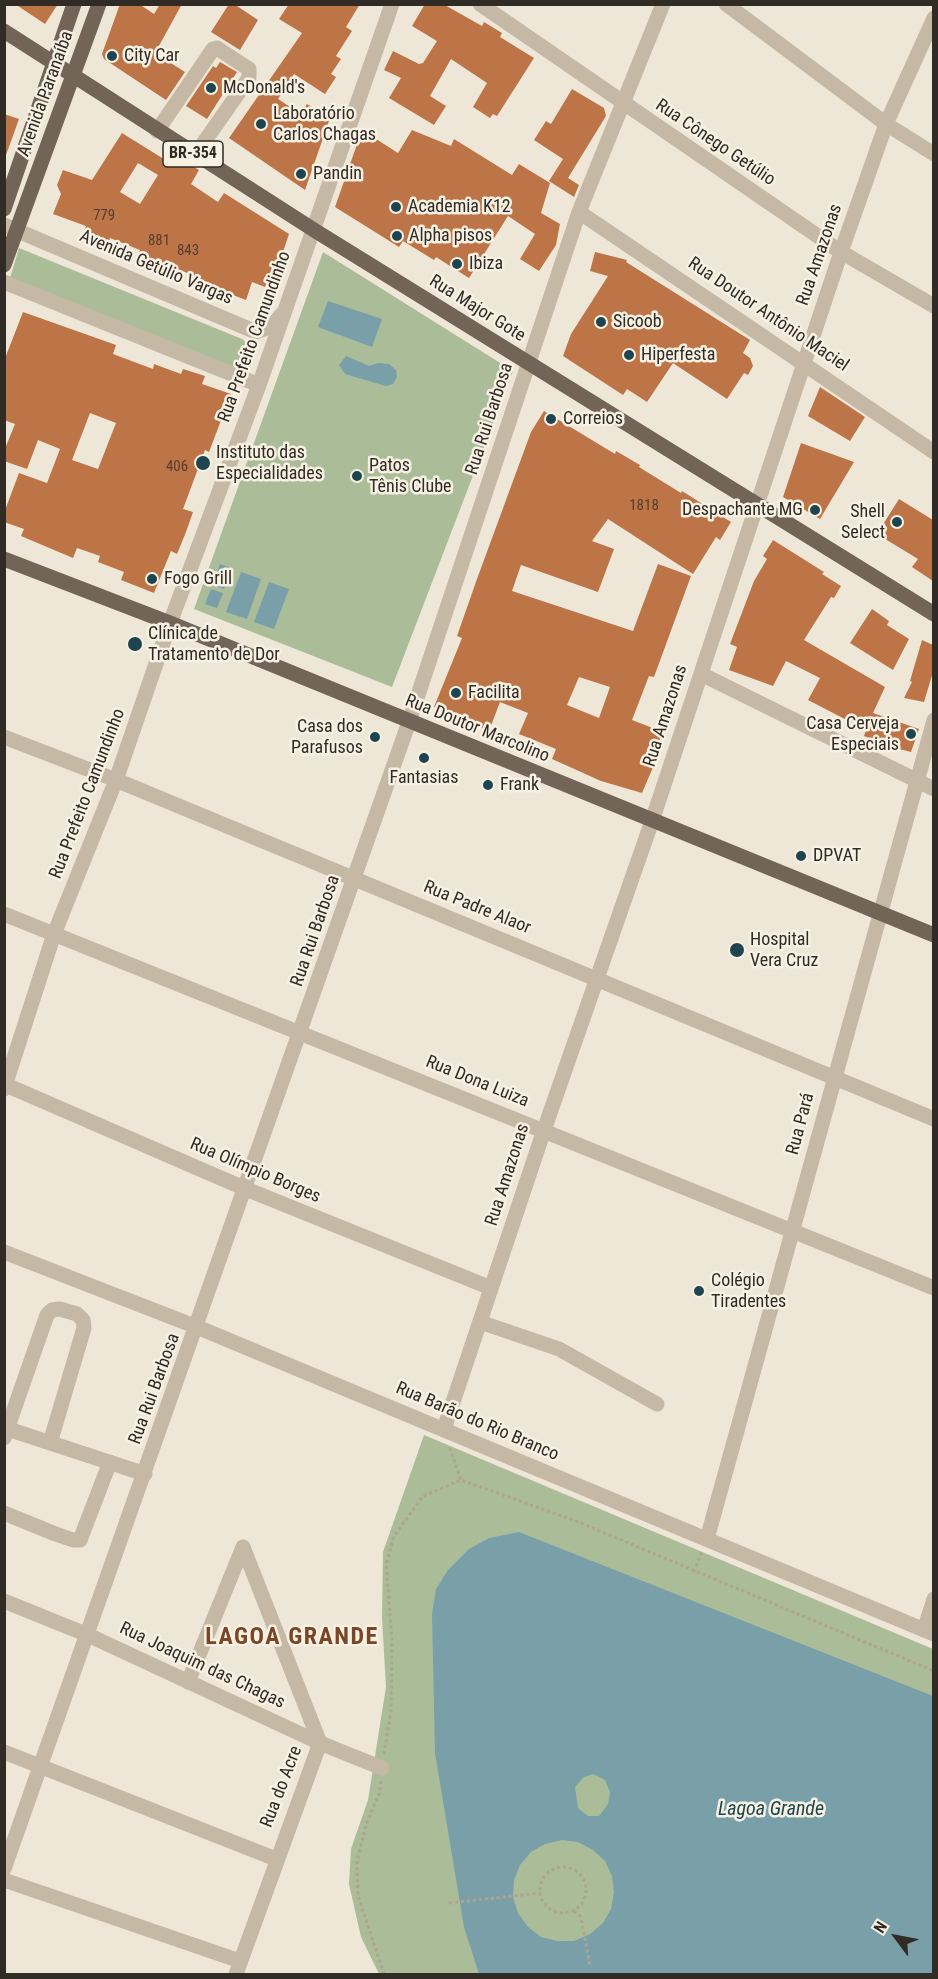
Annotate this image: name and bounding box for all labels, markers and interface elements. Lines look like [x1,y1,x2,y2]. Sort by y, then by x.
street label: Avenida Paranaíba [13,28,79,160]
place label: City Car [124,45,180,67]
marker: City Car [105,49,119,63]
place label: McDonald's [223,77,305,99]
marker: McDonald's [204,81,218,95]
street label: Rua Cônego Getúlio [651,95,779,191]
place label: Laboratório Carlos Chagas [273,103,376,146]
marker: Laboratório Carlos Chagas [254,117,268,131]
road number: BR-354 [163,141,223,167]
place label: Pandin [313,163,362,185]
marker: Pandin [294,167,308,181]
place label: Academia K12 [408,196,511,218]
marker: Academia K12 [389,200,403,214]
street label: Rua Amazonas [793,201,847,309]
house number: 779 [93,207,115,225]
place label: Alpha pisos [409,225,492,247]
street label: Avenida Getúlio Vargas [76,226,236,310]
marker: Alpha pisos [390,229,404,243]
house number: 881 [148,232,170,250]
house number: 843 [177,242,199,260]
street label: Rua Prefeito Camundinho [214,249,296,425]
place label: Ibiza [469,253,503,275]
street label: Rua Doutor Antônio Maciel [683,253,853,377]
marker: Ibiza [450,257,464,271]
street label: Rua Major Gote [425,271,529,347]
place label: Sicoob [613,311,662,333]
marker: Sicoob [594,315,608,329]
place label: Hiperfesta [641,344,715,366]
marker: Hiperfesta [622,348,636,362]
street label: Rua Rui Barbosa [462,360,518,478]
place label: Correios [563,408,623,430]
marker: Correios [544,412,558,426]
place label: Instituto das Especialidades [216,442,323,484]
marker: Instituto das Especialidades [194,454,212,472]
place label: Patos Tênis Clube [369,455,451,498]
house number: 406 [166,458,188,476]
marker: Patos Tênis Clube [350,469,364,483]
house number: 1818 [629,497,659,515]
place label: Despachante MG [682,499,803,521]
place label: Shell Select [841,501,885,544]
marker: Despachante MG [808,503,822,517]
marker: Shell Select [890,515,904,529]
place label: Fogo Grill [164,568,232,590]
marker: Fogo Grill [145,572,159,586]
place label: Clínica de Tratamento de Dor [148,623,280,666]
marker: Clínica de Tratamento de Dor [126,635,144,653]
street label: Rua Amazonas [639,662,693,770]
place label: Facilita [468,682,520,704]
marker: Facilita [449,686,463,700]
street label: Rua Doutor Marcolino [402,690,552,768]
street label: Rua Prefeito Camundinho [46,706,130,882]
place label: Casa Cerveja Especiais [806,713,899,756]
place label: Casa dos Parafusos [291,716,363,758]
marker: Casa Cerveja Especiais [904,727,918,741]
marker: Casa dos Parafusos [368,730,382,744]
marker: Fantasias [417,751,431,765]
place label: Fantasias [390,767,458,789]
place label: Frank [500,774,539,796]
marker: Frank [481,778,495,792]
place label: DPVAT [813,845,861,867]
marker: DPVAT [794,849,808,863]
street label: Rua Rui Barbosa [287,873,345,989]
street label: Rua Padre Alaor [420,877,534,939]
place label: Hospital Vera Cruz [750,929,818,972]
marker: Hospital Vera Cruz [728,941,746,959]
street label: Rua Dona Luiza [422,1052,532,1112]
street label: Rua Pará [782,1091,820,1157]
street label: Rua Amazonas [481,1121,535,1229]
street label: Rua Olímpio Borges [187,1134,323,1208]
place label: Colégio Tiradentes [711,1270,786,1312]
marker: Colégio Tiradentes [692,1284,706,1298]
street label: Rua Rui Barbosa [125,1331,185,1447]
street label: Rua Barão do Rio Branco [392,1378,562,1466]
street label: Rua Joaquim das Chagas [116,1618,288,1714]
district label: LAGOA GRANDE [205,1624,379,1652]
street label: Rua do Acre [257,1743,307,1831]
water label: Lagoa Grande [718,1798,824,1822]
north arrow [866,1907,926,1967]
text: N [870,1918,891,1936]

